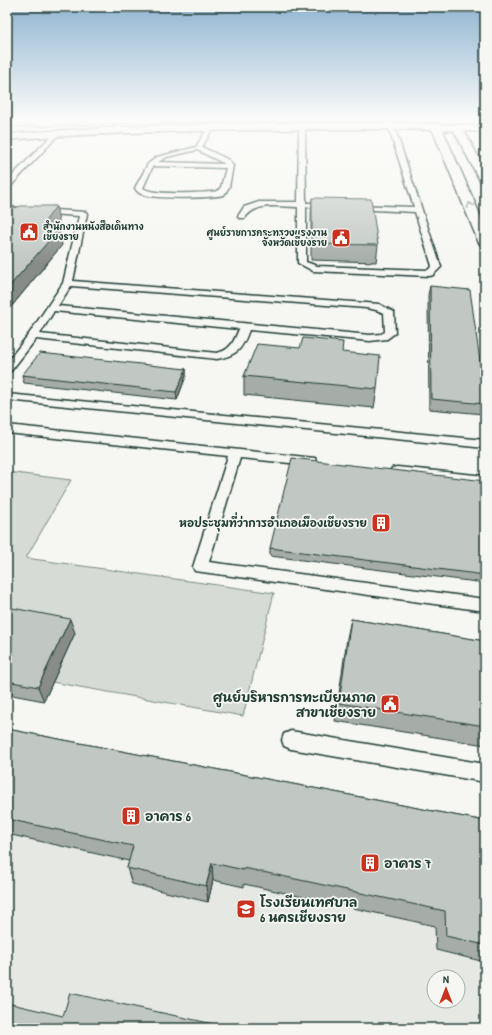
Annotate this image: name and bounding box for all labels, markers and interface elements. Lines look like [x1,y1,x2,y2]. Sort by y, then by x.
one-way arrow [466,202,474,209]
place label: สำนักงานหนังสือเดินทาง เชียงราย [43,220,144,243]
public building icon: สำนักงานหนังสือเดินทาง เชียงราย [18,221,40,243]
place label: ศูนย์ราชการกระทรวงแรงงาน จังหวัดเชียงราย [207,225,327,249]
public building icon: ศูนย์ราชการกระทรวงแรงงาน จังหวัดเชียงราย [330,227,352,249]
place label: หอประชุมที่ว่าการอำเภอเมืองเชียงราย [179,512,367,532]
building icon: หอประชุมที่ว่าการอำเภอเมืองเชียงราย [370,512,392,534]
place label: ศูนย์บริหารการทะเบียนภาค สาขาเชียงราย [213,688,376,721]
public building icon: ศูนย์บริหารการทะเบียนภาค สาขาเชียงราย [379,693,401,715]
building icon: อาคาร 6 [120,805,142,827]
place label: อาคาร 6 [145,807,192,825]
building icon: อาคาร 7 [359,852,381,874]
place label: อาคาร 7 [384,854,432,872]
place label: โรงเรียนเทศบาล 6 นครเชียงราย [259,893,357,926]
school or university icon: โรงเรียนเทศบาล 6 นครเชียงราย [235,898,257,920]
north arrow [426,969,466,1009]
text: N [443,972,449,986]

